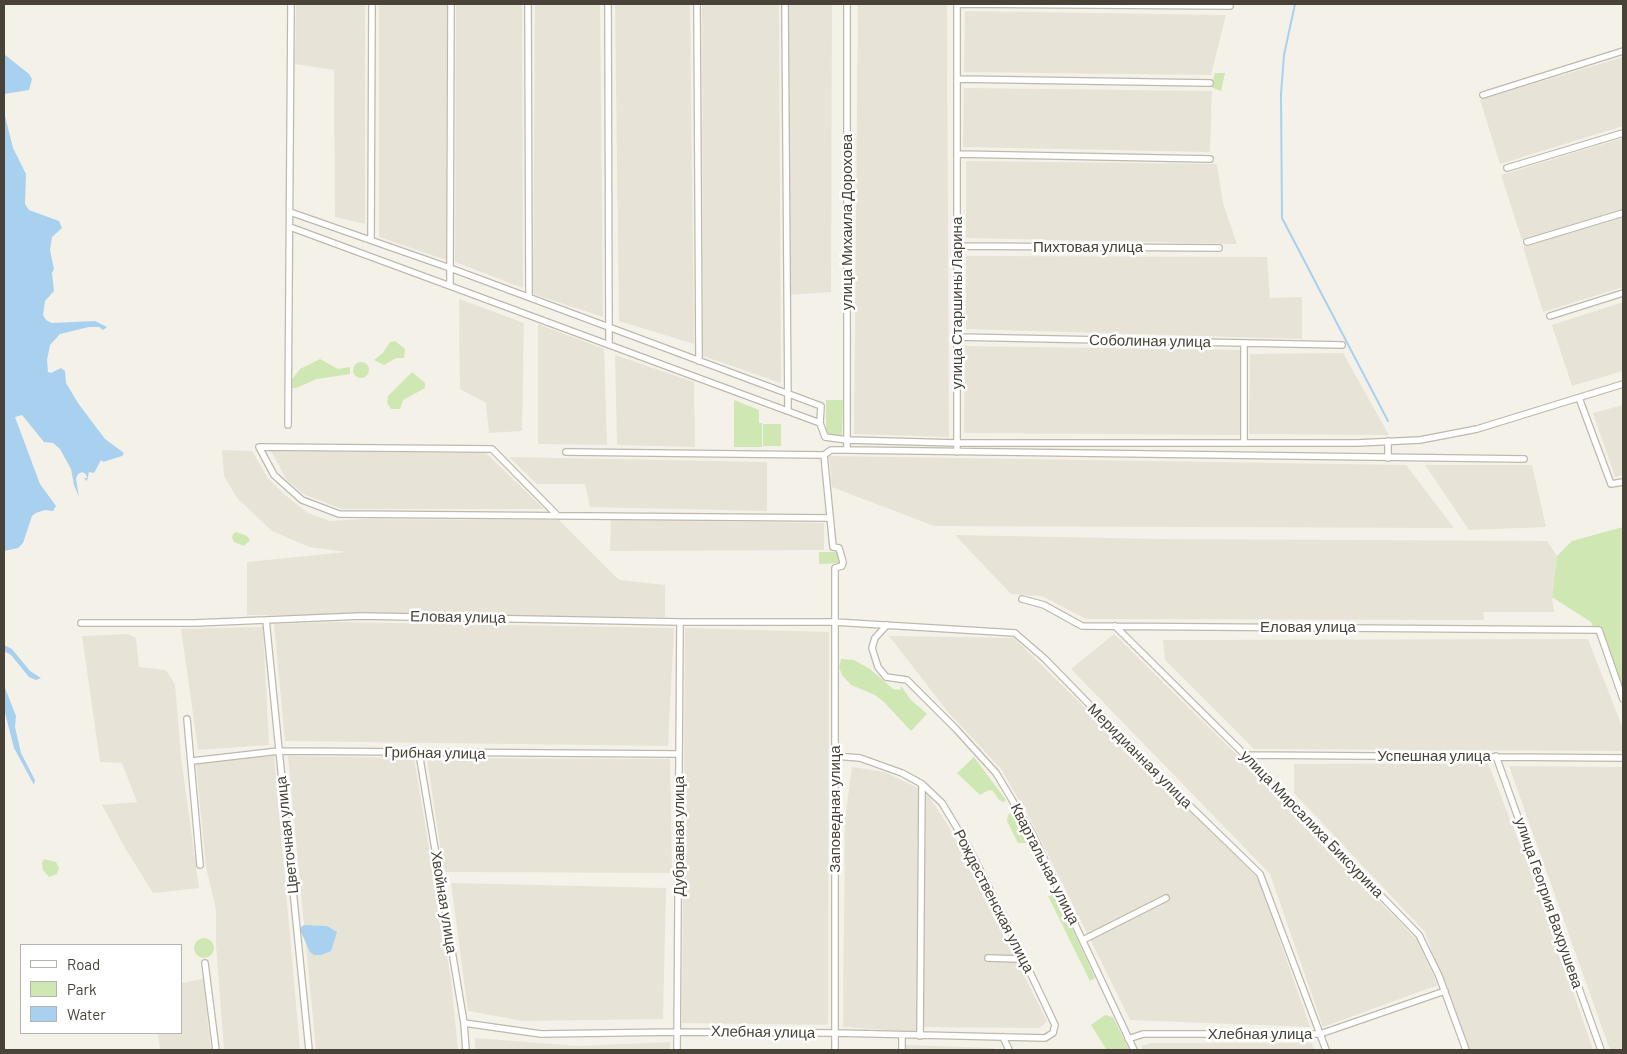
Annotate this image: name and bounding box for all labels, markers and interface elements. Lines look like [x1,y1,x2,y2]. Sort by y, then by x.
street label: улица Михаила Дорохова [838,134,856,310]
street label: улица Старшины Ларина [948,217,966,389]
street label: Пихтовая улица [1033,238,1143,256]
street label: Соболиная улица [1089,331,1211,351]
street label: Еловая улица [410,607,506,627]
street label: Еловая улица [1260,618,1356,636]
street label: Меридианная улица [1084,700,1196,812]
street label: Грибная улица [384,743,486,763]
street label: Заповедная улица [826,745,844,873]
street label: улица Мирсалиха Биксурина [1237,746,1387,902]
street label: Успешная улица [1377,747,1491,765]
street label: Цветочная улица [272,775,302,895]
street label: Дубравная улица [670,776,688,896]
street label: Квартальная улица [1007,800,1083,928]
street label: улица Геогрия Вахрушева [1511,815,1587,991]
street label: Рождественская улица [950,826,1038,976]
street label: Хвойная улица [427,849,461,955]
legend [20,944,182,1034]
text: Road [67,955,100,973]
text: Park [67,980,96,998]
text: Water [67,1005,106,1023]
street label: Хлебная улица [711,1022,815,1042]
street label: Хлебная улица [1208,1025,1312,1043]

